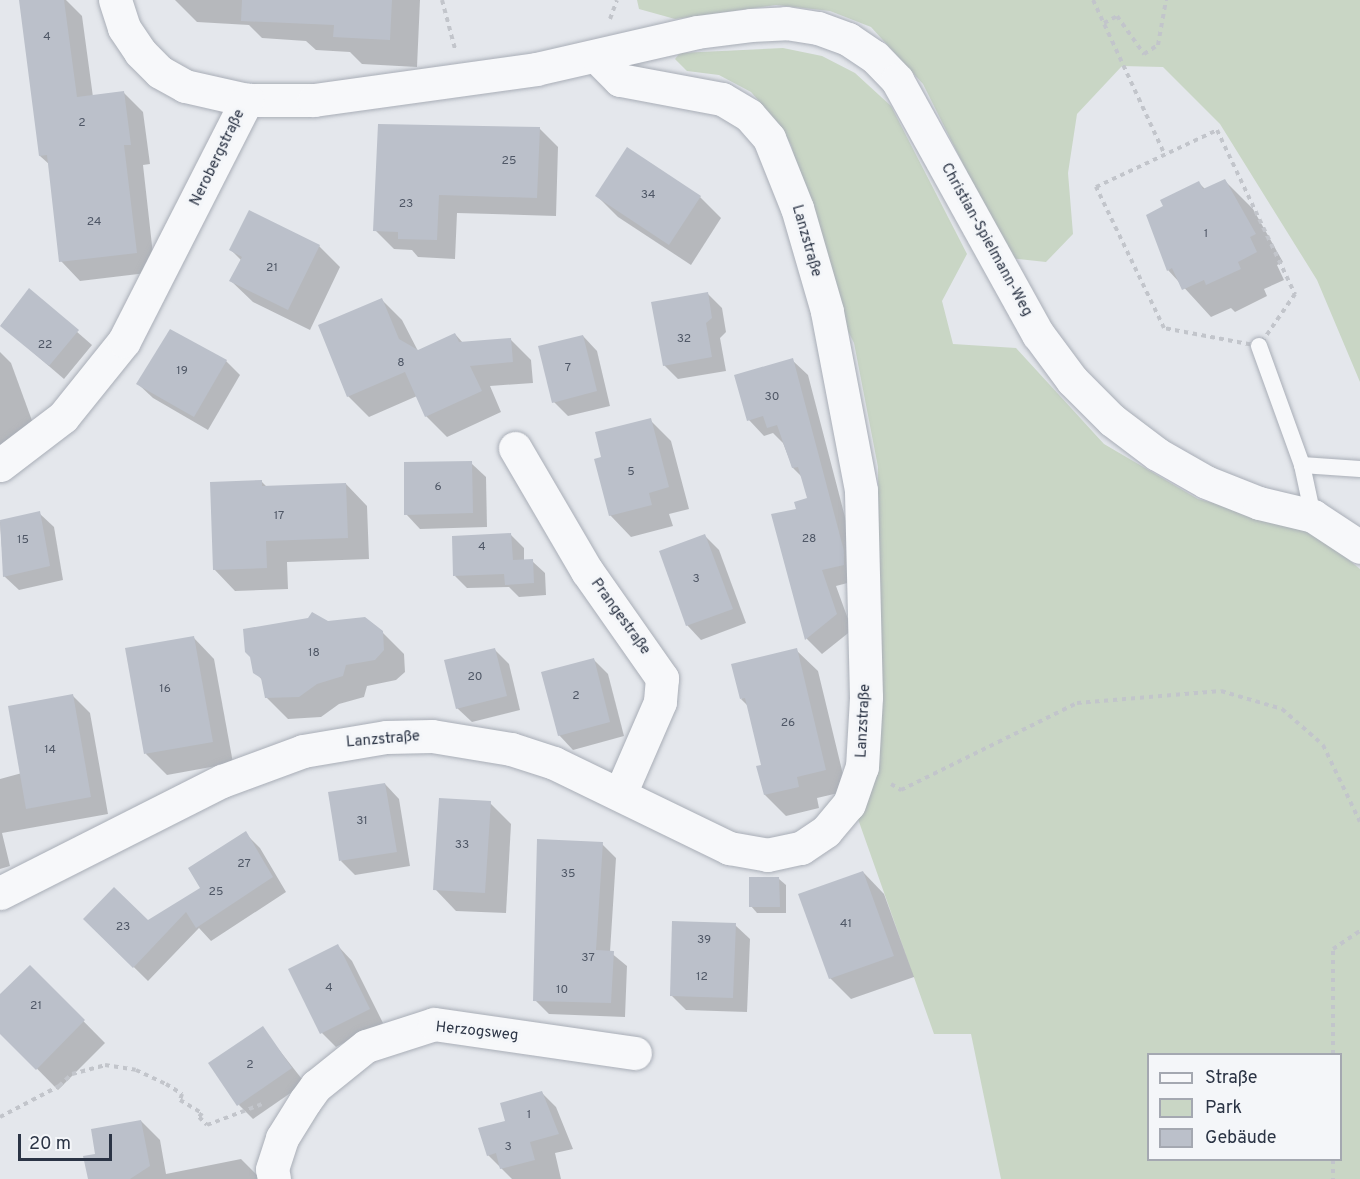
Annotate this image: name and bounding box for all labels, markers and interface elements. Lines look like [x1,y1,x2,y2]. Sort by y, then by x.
house number: 4 [43,31,51,45]
street label: Nerobergstraße [187,107,249,209]
house number: 2 [78,117,86,131]
house number: 25 [502,155,516,169]
street label: Christian-Spielmann-Weg [936,160,1036,320]
house number: 34 [641,189,655,203]
house number: 23 [399,198,413,212]
street label: Lanzstraße [787,203,825,279]
house number: 24 [87,216,101,230]
house number: 1 [1204,228,1208,242]
house number: 21 [266,262,278,276]
house number: 32 [677,333,691,347]
house number: 22 [38,339,52,353]
house number: 8 [397,357,405,371]
house number: 7 [565,362,571,376]
house number: 19 [176,365,188,379]
house number: 30 [765,391,779,405]
house number: 5 [627,466,635,480]
house number: 6 [434,481,442,495]
house number: 17 [274,510,284,524]
house number: 28 [802,533,816,547]
house number: 15 [17,534,29,548]
house number: 4 [478,541,486,555]
house number: 3 [692,573,700,587]
street label: Prangestraße [586,575,654,659]
house number: 18 [308,647,320,661]
house number: 20 [467,671,483,685]
house number: 16 [159,683,171,697]
street label: Lanzstraße [853,684,875,758]
house number: 2 [572,690,580,704]
house number: 26 [781,717,795,731]
street label: Lanzstraße [345,728,421,752]
house number: 14 [44,744,56,758]
house number: 31 [356,815,368,829]
house number: 33 [455,839,469,853]
house number: 27 [237,858,251,872]
house number: 35 [561,868,575,882]
house number: 25 [209,886,223,900]
house number: 41 [840,918,852,932]
house number: 23 [116,921,130,935]
house number: 39 [697,934,711,948]
house number: 37 [581,952,595,966]
house number: 12 [696,971,708,985]
house number: 4 [325,982,333,996]
house number: 10 [556,984,568,998]
house number: 21 [30,1000,42,1014]
street label: Herzogsweg [435,1019,519,1045]
legend [1147,1053,1342,1161]
house number: 2 [246,1059,254,1073]
text: Straße [1205,1067,1257,1090]
text: Park [1205,1097,1242,1120]
house number: 1 [527,1109,531,1123]
scale bar [21,1122,116,1160]
text: Gebäude [1205,1127,1277,1150]
text: 20 m [29,1133,71,1156]
house number: 3 [504,1141,512,1155]

